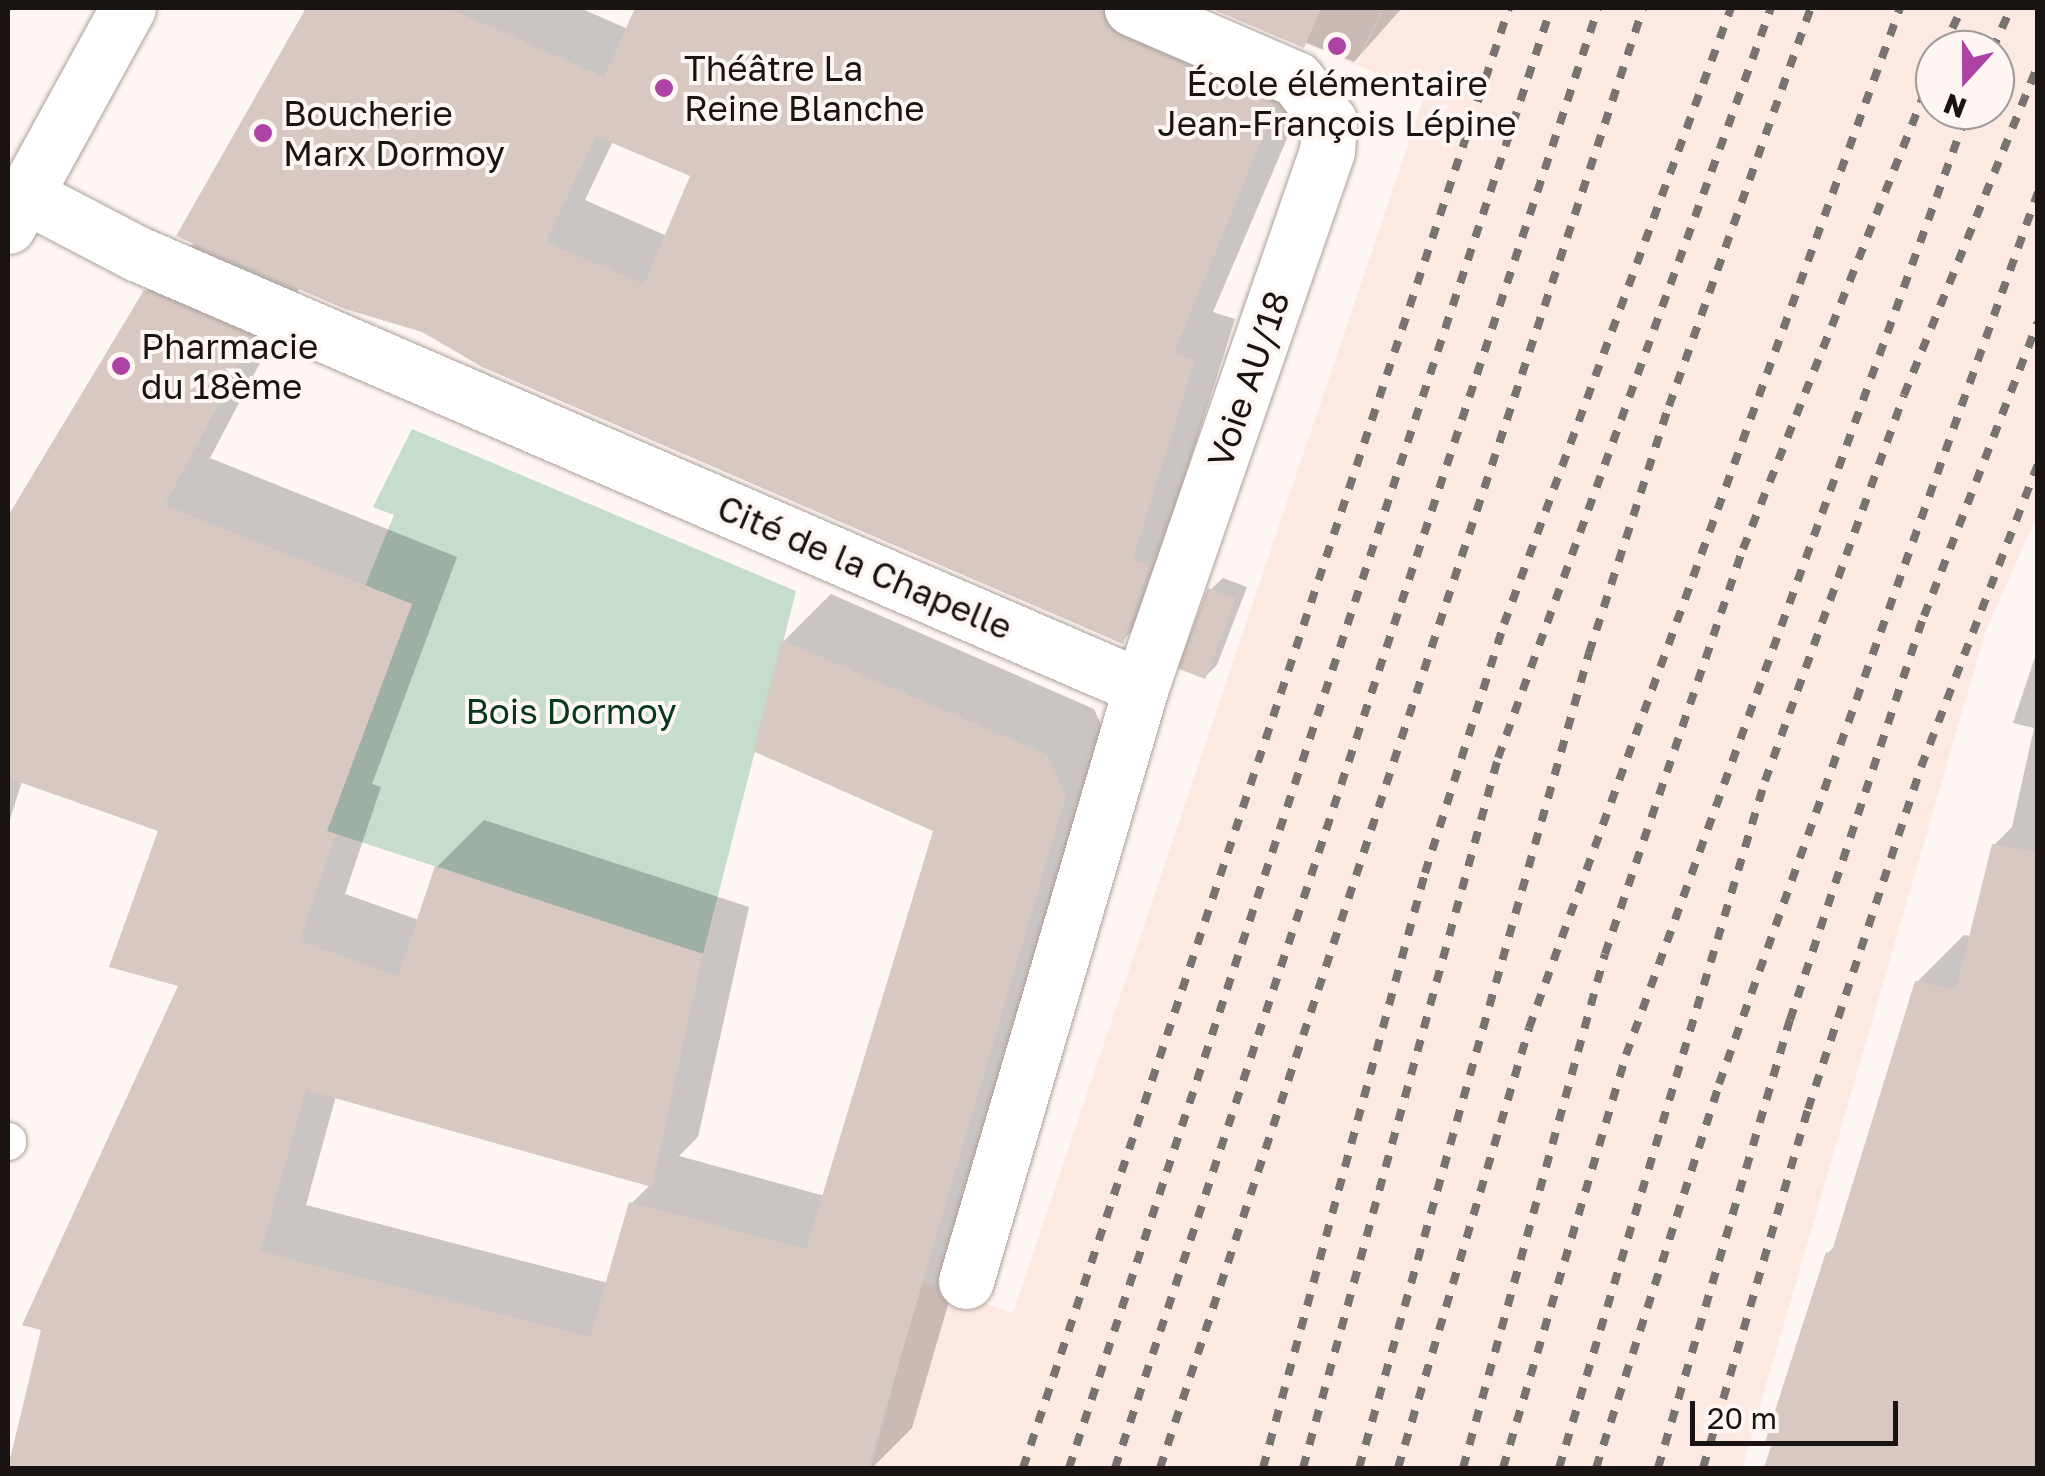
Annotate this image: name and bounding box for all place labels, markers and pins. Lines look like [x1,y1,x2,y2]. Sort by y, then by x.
marker: École élémentaire Jean-François Lépine [1326,35,1348,57]
place label: Théâtre La Reine Blanche [684,47,925,129]
place label: École élémentaire Jean-François Lépine [1157,62,1517,144]
marker: Théâtre La Reine Blanche [653,77,675,99]
place label: Boucherie Marx Dormoy [283,92,505,174]
marker: Boucherie Marx Dormoy [252,122,274,144]
place label: Pharmacie du 18ème [141,325,318,407]
marker: Pharmacie du 18ème [110,355,132,377]

